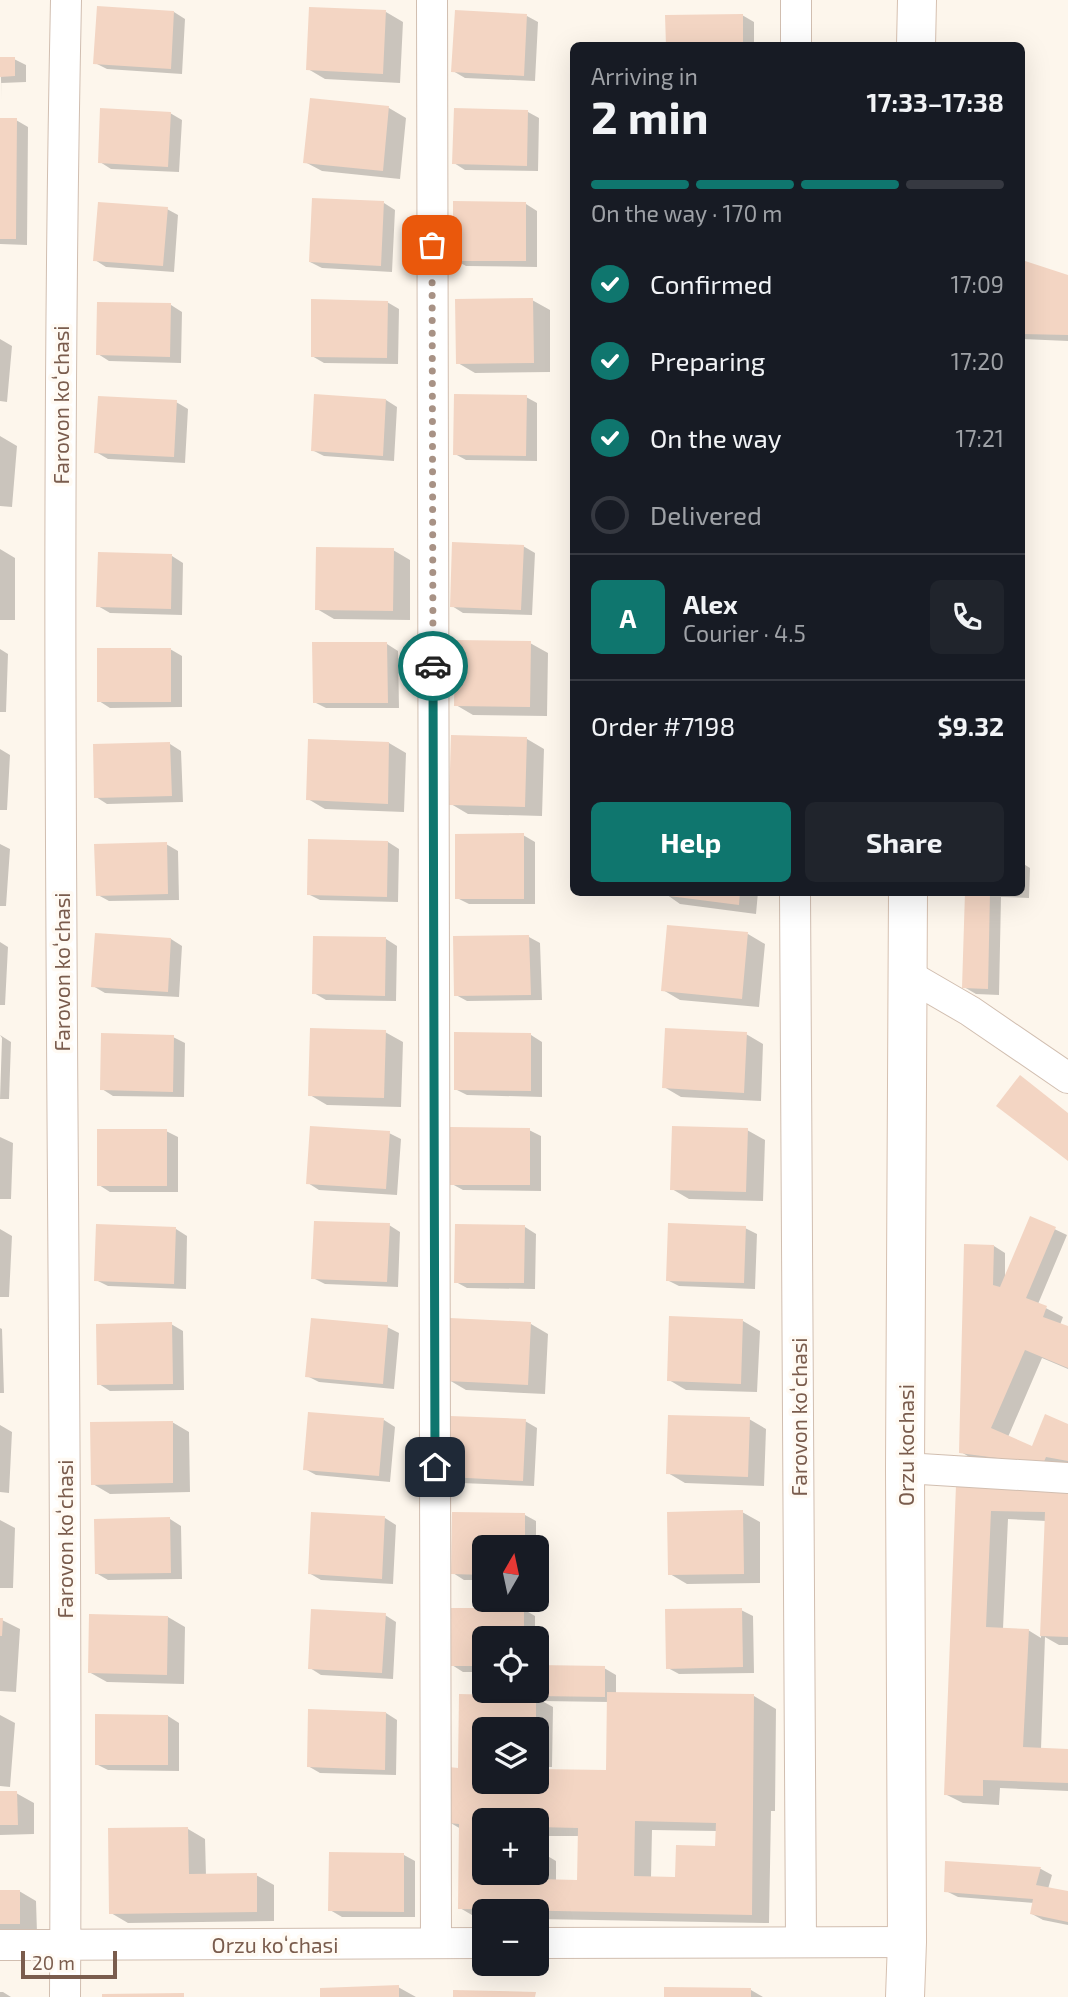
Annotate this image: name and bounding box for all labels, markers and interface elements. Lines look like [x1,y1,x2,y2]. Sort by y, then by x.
text: Arriving in [591,62,698,90]
text: 17:33–17:38 [867,86,1004,117]
text: 2 min [591,88,709,143]
text: On the way · 170 m [591,199,783,227]
pin [402,215,462,275]
icon: bag [413,226,451,264]
icon: check [591,265,629,303]
text: Confirmed [650,268,773,299]
text: 17:09 [951,270,1004,298]
street label: Farovon koʻchasi [48,325,73,485]
icon: check [591,342,629,380]
text: Preparing [650,345,765,376]
text: 17:20 [951,347,1004,375]
icon: check [591,419,629,457]
text: On the way [650,422,781,453]
text: 17:21 [956,424,1004,452]
text: Delivered [650,499,762,530]
button: phone [930,580,1004,654]
text: Alex [683,588,738,619]
text: A [620,602,636,633]
text: Courier · 4.5 [683,619,806,647]
courier [398,631,468,701]
icon: car [414,647,452,685]
text: Order #7198 [591,710,735,741]
text: $9.32 [937,710,1004,741]
button: Help [591,802,791,882]
button: Share [805,802,1004,882]
street label: Farovon koʻchasi [49,892,74,1052]
street label: Farovon koʻchasi [786,1337,811,1497]
street label: Orzu kochasi [893,1384,918,1506]
pin [405,1437,465,1497]
icon: home [416,1448,454,1486]
street label: Farovon koʻchasi [52,1459,77,1619]
north arrow [472,1535,550,1612]
map controls [472,1535,549,1976]
button: locate [472,1626,549,1703]
button: layers [472,1717,549,1794]
button: + [472,1808,549,1885]
button: − [472,1899,549,1976]
street label: Orzu koʻchasi [212,1932,338,1957]
scale bar [21,1948,117,1980]
text: 20 m [32,1951,75,1974]

